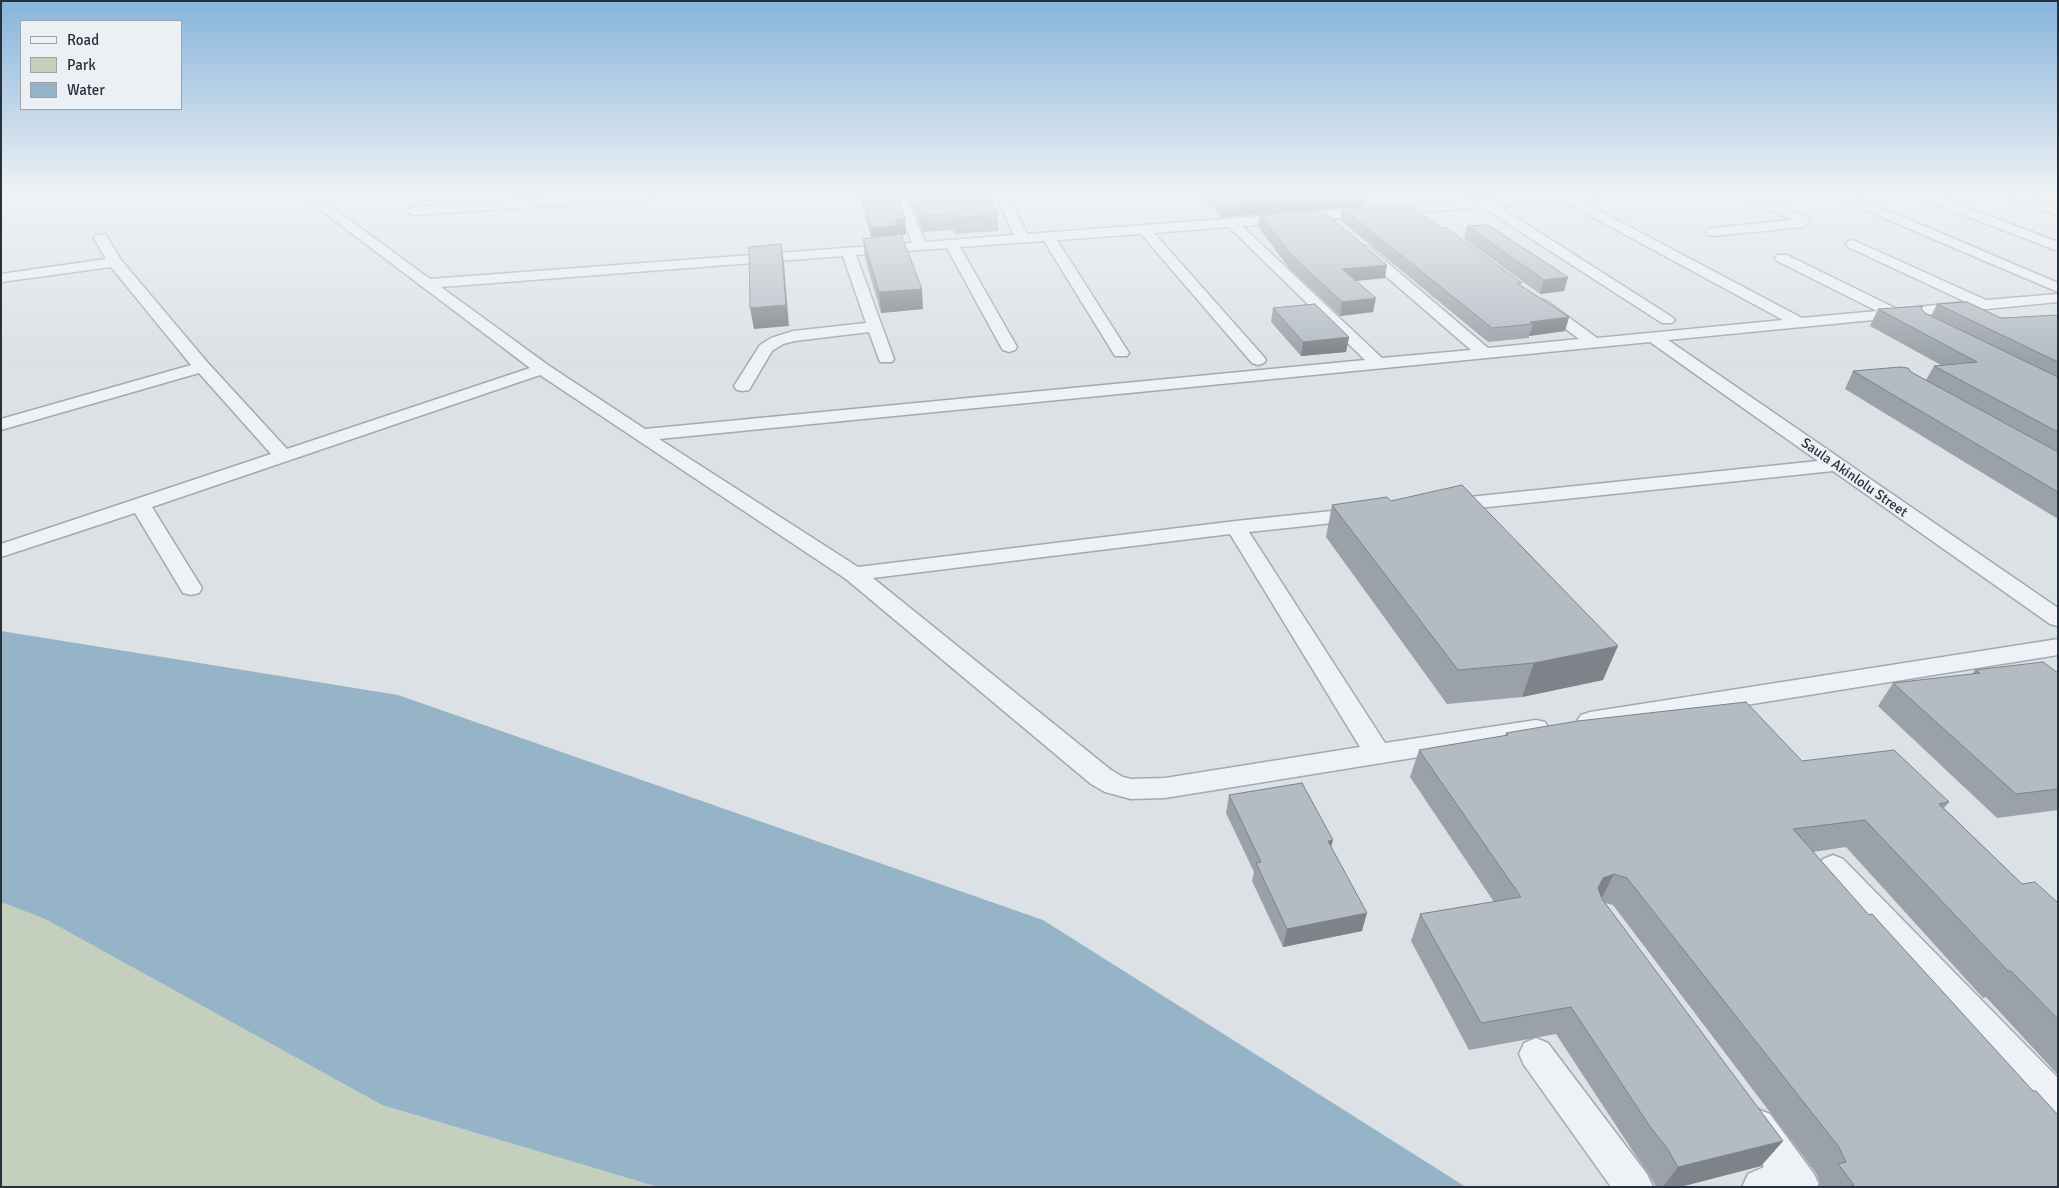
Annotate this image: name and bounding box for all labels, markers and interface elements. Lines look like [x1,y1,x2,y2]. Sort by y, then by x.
legend [20,20,182,110]
text: Road [67,31,99,49]
text: Park [67,56,96,74]
text: Water [67,81,105,99]
street label: Saula Akinlolu Street [1798,435,1910,521]

